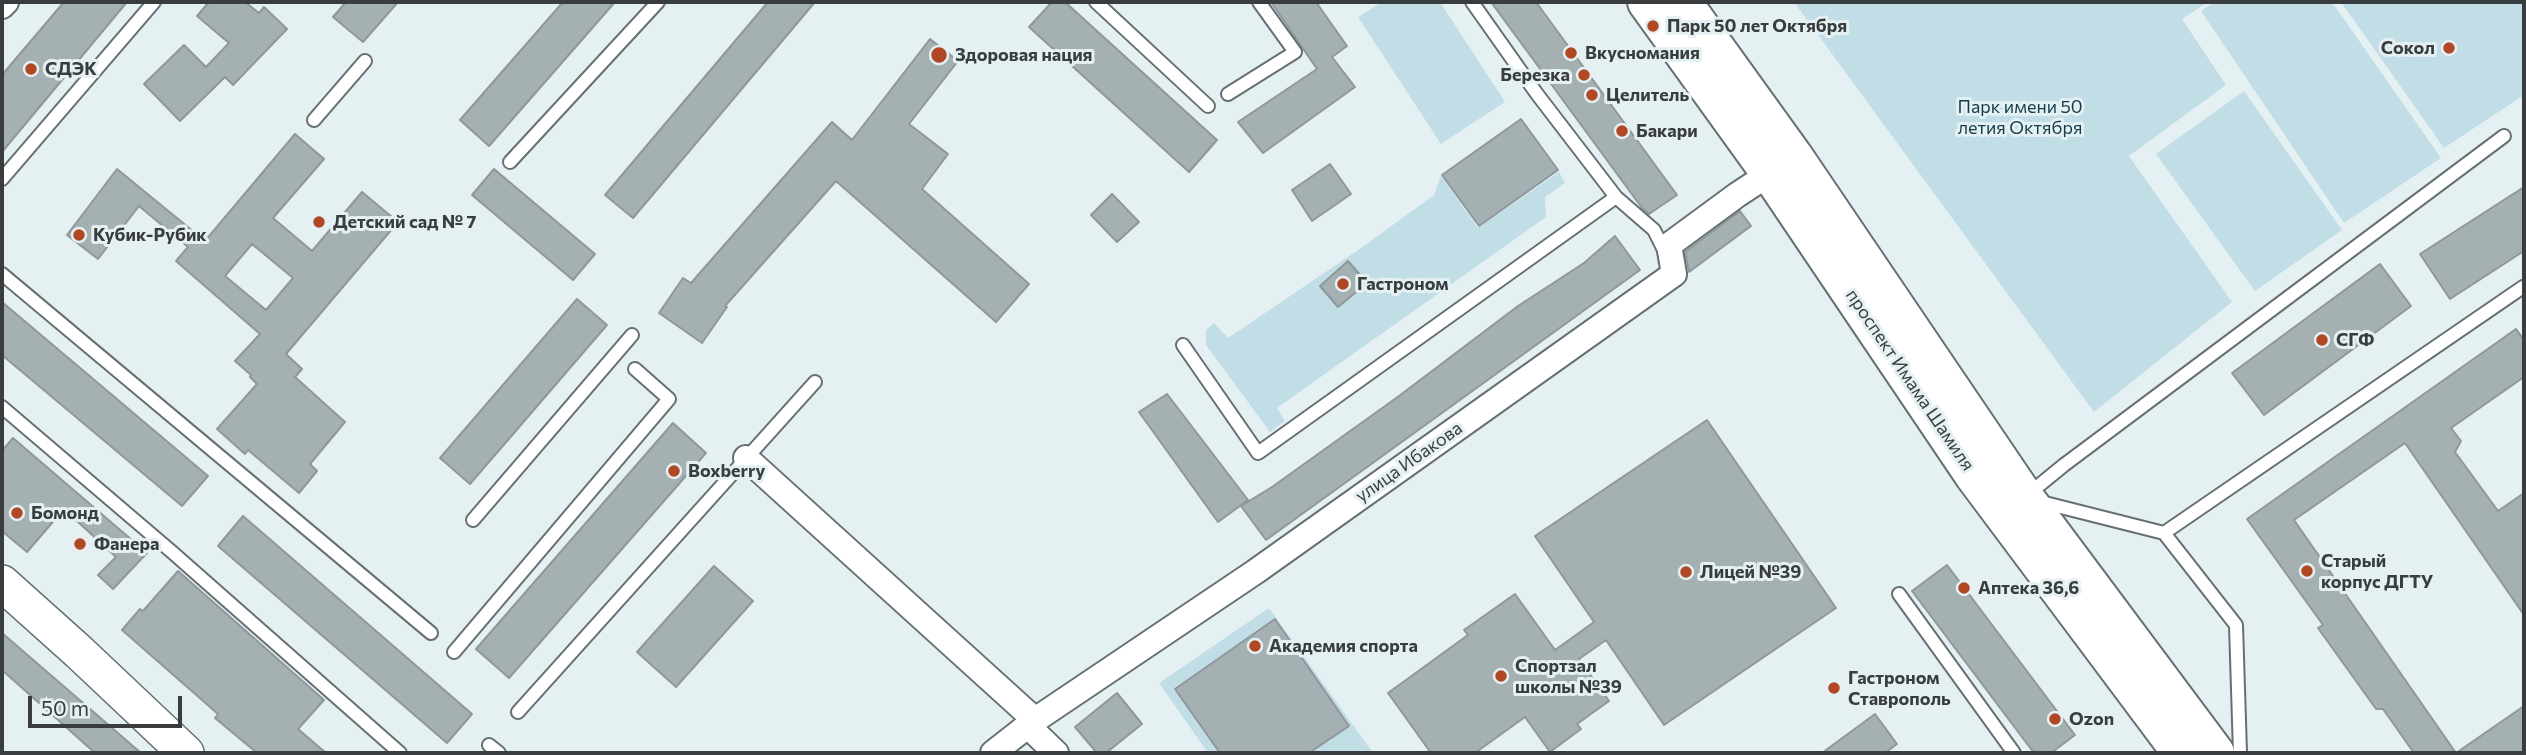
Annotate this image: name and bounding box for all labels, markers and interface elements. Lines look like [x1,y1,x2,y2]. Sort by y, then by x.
place label: Парк 50 лет Октября [1667,15,1847,37]
marker: Парк 50 лет Октября [1645,18,1661,34]
place label: Сокол [2381,37,2435,59]
marker: Сокол [2441,40,2457,56]
place label: Вкусномания [1585,42,1700,64]
place label: Здоровая нация [955,44,1093,66]
marker: Здоровая нация [929,45,949,65]
marker: Вкусномания [1563,45,1579,61]
place label: СДЭК [45,58,97,80]
marker: СДЭК [23,61,39,77]
place label: Березка [1500,64,1570,86]
marker: Березка [1576,67,1592,83]
place label: Целитель [1606,84,1689,106]
marker: Целитель [1584,87,1600,103]
park label: Парк имени 50 летия Октября [1957,96,2083,138]
place label: Бакари [1636,120,1698,142]
marker: Бакари [1614,123,1630,139]
place label: Детский сад № 7 [333,211,476,233]
marker: Детский сад № 7 [311,214,327,230]
place label: Кубик-Рубик [93,224,207,246]
marker: Кубик-Рубик [71,227,87,243]
place label: Гастроном [1357,273,1449,295]
marker: Гастроном [1335,276,1351,292]
street label: проспект Имама Шамиля [1841,285,1979,475]
place label: СГФ [2336,329,2374,351]
marker: СГФ [2314,332,2330,348]
street label: улица Ибакова [1351,417,1467,507]
place label: Boxberry [688,460,765,482]
marker: Boxberry [666,463,682,479]
place label: Бомонд [31,502,99,524]
marker: Бомонд [9,505,25,521]
place label: Фанера [94,533,159,555]
marker: Фанера [72,536,88,552]
place label: Старый корпус ДГТУ [2321,550,2433,592]
place label: Лицей №39 [1700,561,1801,583]
marker: Старый корпус ДГТУ [2299,563,2315,579]
marker: Лицей №39 [1678,564,1694,580]
place label: Аптека 36,6 [1978,577,2079,599]
marker: Аптека 36,6 [1956,580,1972,596]
place label: Академия спорта [1269,635,1418,657]
marker: Академия спорта [1247,638,1263,654]
place label: Спортзал школы №39 [1515,655,1622,698]
place label: Гастроном Ставрополь [1848,667,1951,710]
marker: Спортзал школы №39 [1493,668,1509,684]
marker: Гастроном Ставрополь [1826,680,1842,696]
scale bar [32,682,186,726]
text: 50 m [41,695,89,720]
place label: Ozon [2069,708,2114,730]
marker: Ozon [2047,711,2063,727]

